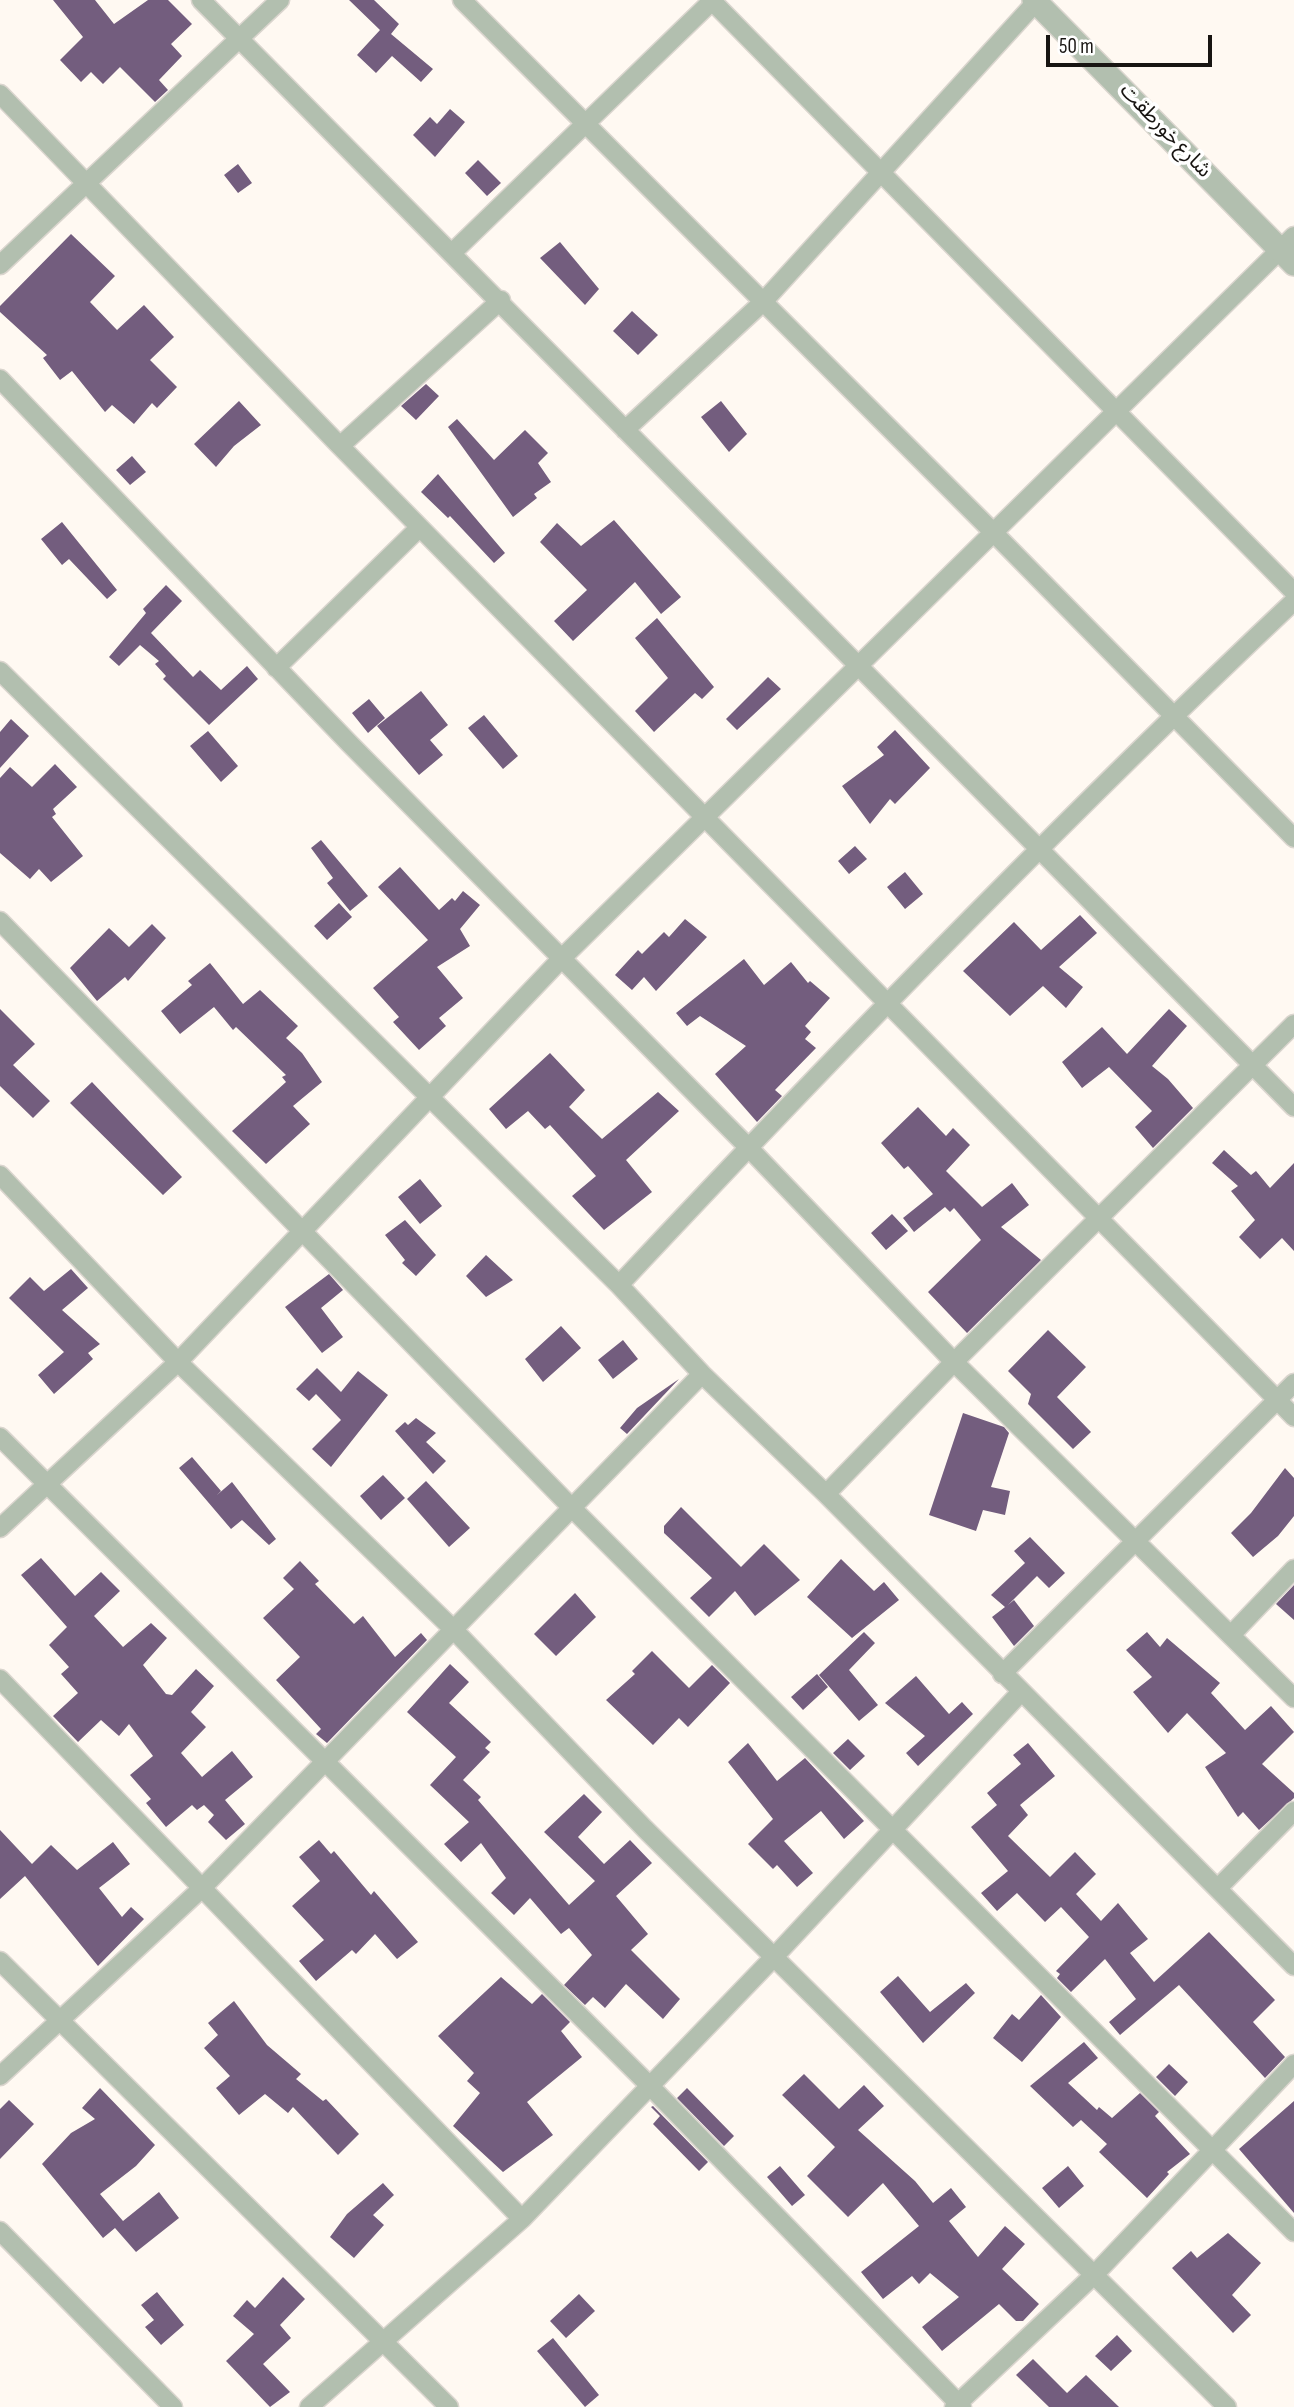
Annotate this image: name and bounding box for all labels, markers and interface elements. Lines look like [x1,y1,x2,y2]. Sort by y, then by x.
scale bar [1049,21,1215,65]
text: 50 m [1059,34,1094,59]
street label: شارع خورطقت [1114,79,1216,183]

